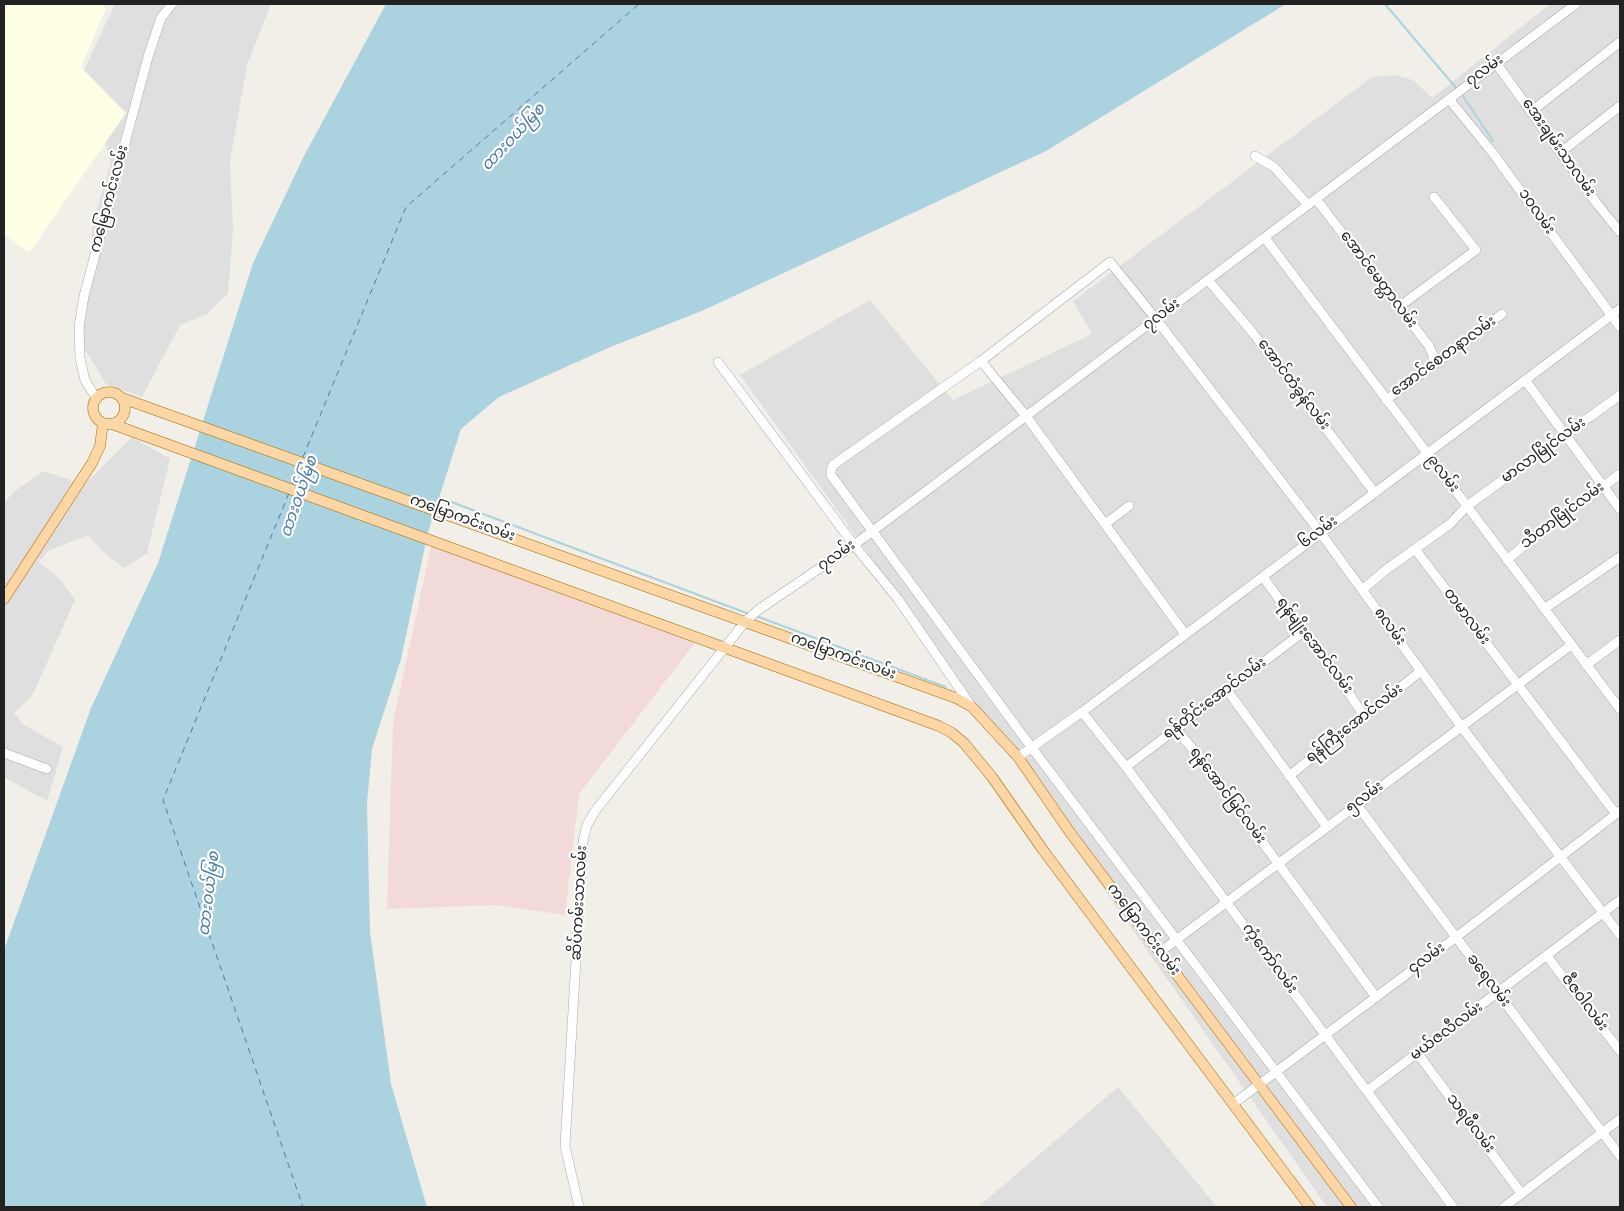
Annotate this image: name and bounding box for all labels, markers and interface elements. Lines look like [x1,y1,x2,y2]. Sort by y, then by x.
street label: ၇လမ်း [1463,51,1507,91]
street label: အေးချမ်းသာလမ်း [1517,95,1599,201]
water label: ထားဝယ်မြစ [478,100,550,176]
street label: ကမြောကင်းလမ်း [87,143,133,255]
street label: ၁၀လမ်း [1514,186,1558,238]
street label: အောင်မေတ္တာလမ်း [1336,228,1420,332]
street label: ၇လမ်း [1140,295,1184,335]
street label: အောင်စေတနာလမ်း [1388,313,1500,401]
street label: အောင်တံခွန်လမ်း [1253,336,1333,434]
street label: မာလာမြိုင်လမ်း [1498,414,1590,488]
street label: ၉လမ်း [1422,452,1462,496]
water label: ထားဝယ်မြစ [277,454,323,540]
street label: သီတာမြိုင်လမ်း [1518,479,1608,553]
street label: ကမြောကင်းလမ်း [407,492,517,546]
street label: ၆လမ်း [1296,513,1342,553]
street label: ၇လမ်း [815,537,859,575]
street label: တမာလမ်း [1439,585,1493,649]
street label: ရန်မျိုးအောင်လမ်း [1272,594,1356,698]
street label: ၈လမ်း [1369,605,1409,649]
street label: ကမြောကင်းလမ်း [788,630,898,684]
street label: ရန်တိုင်းအောင်လမ်း [1160,654,1270,744]
street label: ရန်ကြီးအောင်လမ်း [1303,680,1407,768]
street label: ရန်အောင်မြင်လမ်း [1185,744,1269,848]
street label: ၅လမ်း [1343,778,1387,818]
street label: ဆိပ်ကမ်းသာလမ်း [568,845,592,961]
water label: ထားဝယ်မြစ [195,851,225,937]
street label: ကမြောကင်းလမ်း [1103,880,1183,980]
street label: ကံ့ကော်လမ်း [1238,921,1300,997]
street label: ၄လမ်း [1405,940,1449,978]
street label: ခရေလမ်း [1462,951,1514,1011]
street label: ဇီဇဝါလမ်း [1557,971,1611,1035]
street label: မယ်ဇလီလမ်း [1407,999,1487,1065]
street label: သရဖီလမ်း [1442,1091,1498,1157]

